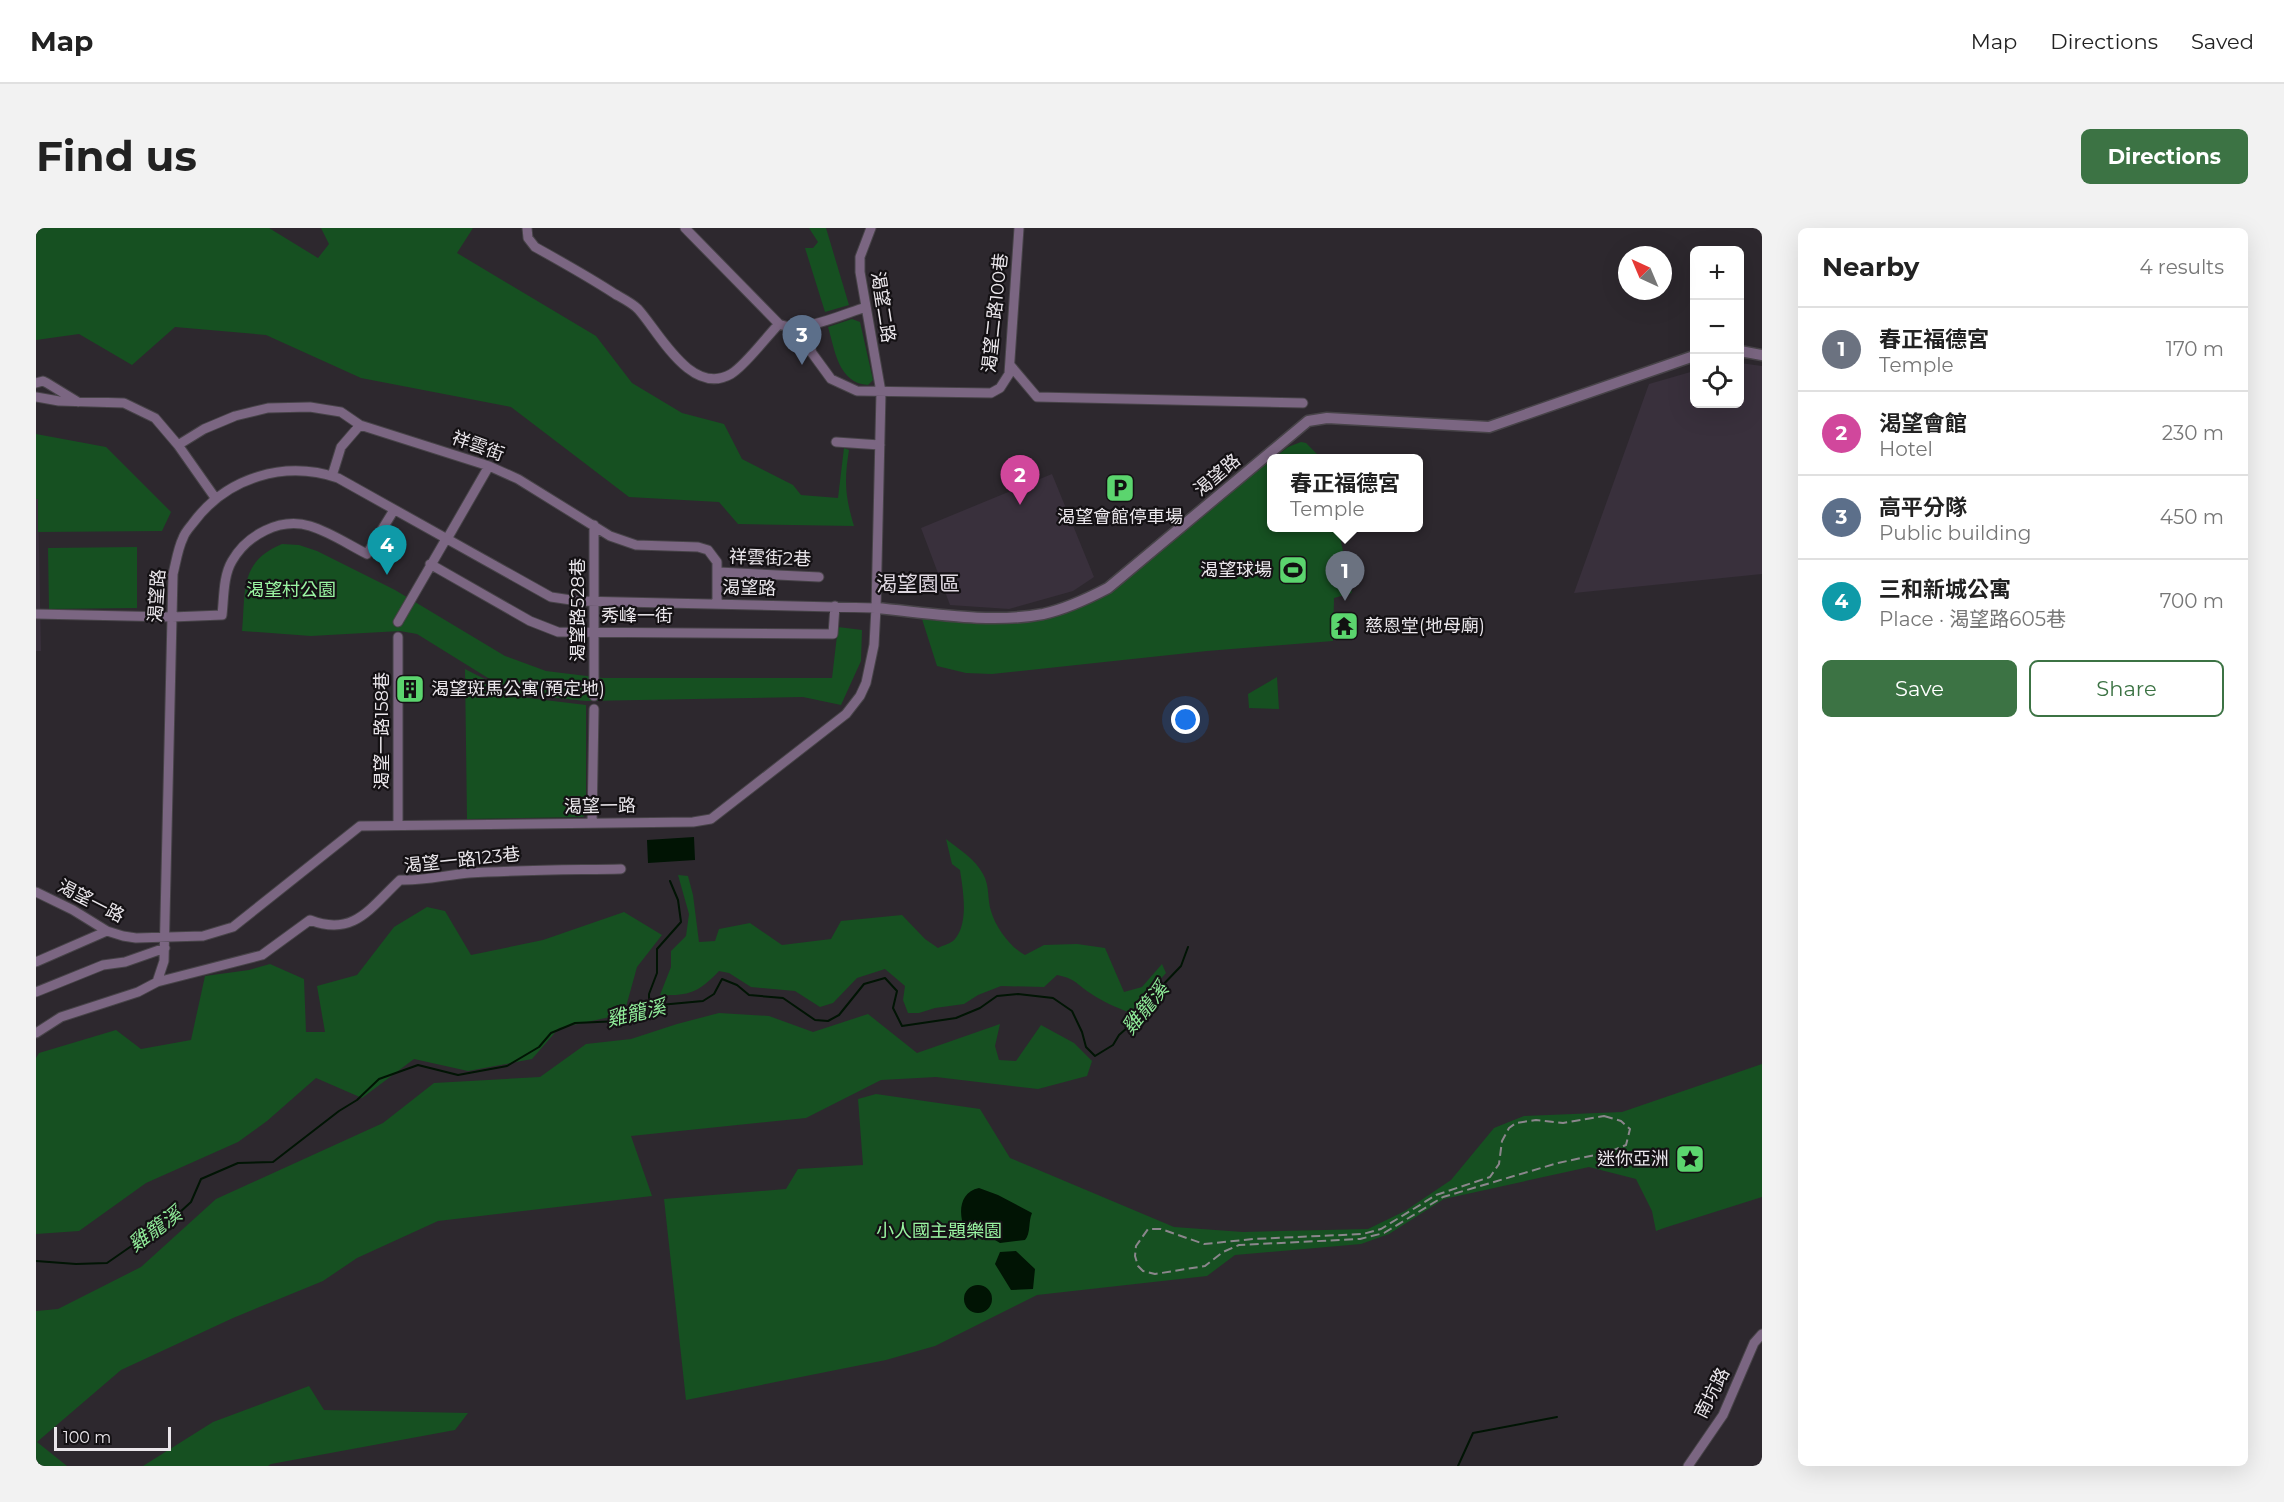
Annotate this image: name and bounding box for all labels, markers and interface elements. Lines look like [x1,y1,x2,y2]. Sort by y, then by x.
text: Map [30,24,93,58]
text: Map [1971,29,2017,54]
text: Directions [2050,29,2158,54]
text: Saved [2191,29,2254,54]
button: Directions [2081,129,2248,184]
text: Find us [36,130,197,182]
north arrow [1618,246,1672,300]
map controls [1690,246,1744,408]
button: + [1690,246,1744,300]
text: Nearby [1822,251,1919,283]
street label: 渴望二路100巷 [978,252,1012,374]
text: 4 results [2139,255,2224,279]
street label: 渴望二路 [867,270,899,344]
button: − [1690,300,1744,354]
pin: 3 [782,316,822,365]
text: 春正福德宮 [1879,326,1989,353]
text: 1 [1838,337,1845,361]
text: 170 m [2166,337,2224,361]
text: Temple [1879,353,1954,377]
button: locate [1690,354,1744,408]
text: 渴望會館 [1879,410,1967,437]
text: 2 [1836,421,1847,445]
text: 230 m [2162,421,2224,445]
street label: 祥雲街 [449,426,507,466]
text: Hotel [1879,437,1933,461]
street label: 渴望路 [1189,449,1245,501]
popup [1267,454,1423,532]
pin: 2 [1000,456,1040,505]
text: 春正福德宮 [1290,470,1400,497]
parking icon: 渴望會館停車場 [1104,472,1136,504]
text: 高平分隊 [1879,494,1967,521]
text: Temple [1290,497,1365,521]
text: 3 [1836,505,1847,529]
text: 450 m [2160,505,2224,529]
place label: 渴望會館停車場 [1057,506,1183,528]
text: Public building [1879,521,2032,545]
pin: 4 [368,526,406,575]
street label: 祥雲街2巷 [729,546,811,570]
pin: 1 [1326,552,1364,601]
sports icon: 渴望球場 [1277,554,1309,586]
street label: 渴望路528巷 [567,558,589,662]
place label: 渴望球場 [1200,559,1272,581]
street label: 渴望路 [144,568,170,624]
district label: 渴望園區 [876,571,960,596]
text: 三和新城公寓 [1879,576,2011,603]
street label: 渴望路 [722,577,776,599]
park label: 渴望村公園 [246,579,336,601]
text: 4 [1835,589,1848,613]
text: 700 m [2160,589,2224,613]
street label: 秀峰一街 [601,605,673,627]
text: Place · 渴望路605巷 [1879,607,2066,631]
temple icon: 慈恩堂(地母廟) [1328,610,1360,642]
place label: 慈恩堂(地母廟) [1365,615,1485,637]
button: Save [1822,660,2017,717]
button: Share [2029,660,2224,717]
street label: 渴望一路158巷 [371,672,393,790]
building icon: 渴望斑馬公寓(預定地) [394,673,426,705]
place label: 渴望斑馬公寓(預定地) [431,678,605,700]
your location [1171,705,1200,734]
street label: 渴望一路 [564,794,636,818]
street label: 渴望一路123巷 [403,843,521,877]
street label: 渴望一路 [54,875,128,927]
water label: 雞籠溪 [1117,975,1175,1039]
water label: 雞籠溪 [604,994,671,1031]
place icon: 迷你亞洲 [1674,1143,1706,1175]
place label: 迷你亞洲 [1597,1148,1669,1170]
water label: 雞籠溪 [124,1200,189,1256]
park label: 小人國主題樂園 [876,1220,1002,1242]
street label: 南坑路 [1690,1364,1734,1422]
scale bar [54,1424,171,1452]
text: 100 m [63,1428,111,1447]

